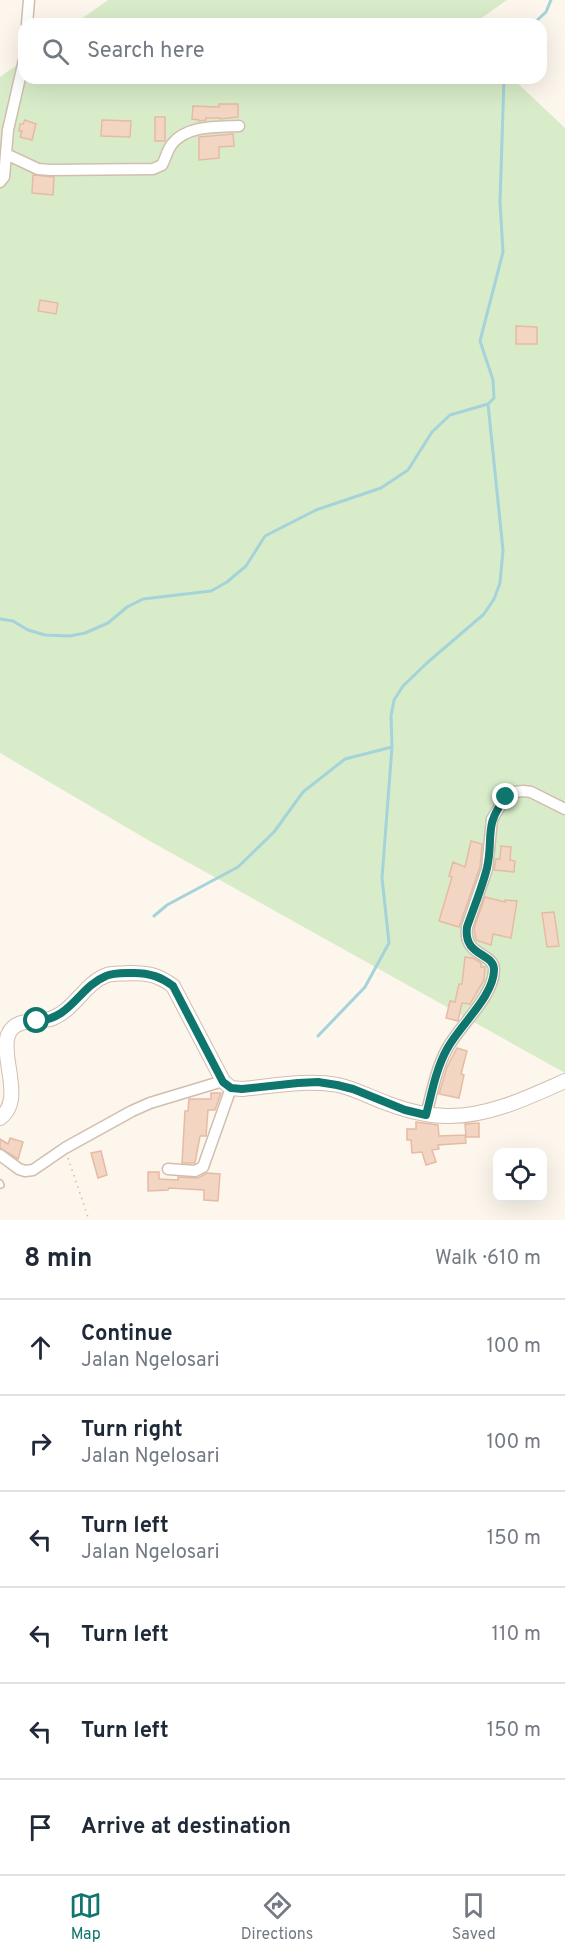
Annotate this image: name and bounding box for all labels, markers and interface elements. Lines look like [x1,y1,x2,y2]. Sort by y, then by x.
search box [18,18,547,84]
icon: search [39,35,72,68]
text: Search here [87,38,205,65]
route end [492,783,518,809]
route start [23,1007,49,1033]
map controls [493,1148,547,1202]
button: locate [493,1148,547,1202]
text: 8 min [24,1243,92,1276]
text: Walk · 610 m [435,1246,541,1272]
text: Continue [81,1321,172,1348]
icon: ahead [24,1331,57,1364]
text: 100 m [486,1334,541,1360]
text: Jalan Ngelosari [81,1348,219,1374]
text: Turn right [81,1417,183,1444]
icon: right [24,1427,57,1460]
text: 100 m [486,1430,541,1456]
text: Jalan Ngelosari [81,1444,219,1470]
text: Turn left [81,1513,169,1540]
icon: left [24,1523,57,1556]
text: 150 m [487,1526,541,1552]
text: Jalan Ngelosari [81,1540,219,1566]
icon: left [24,1619,57,1652]
text: Turn left [81,1622,169,1649]
text: 110 m [492,1622,541,1648]
icon: left [24,1715,57,1748]
text: Turn left [81,1718,169,1745]
text: 150 m [487,1718,541,1744]
icon: arrive [24,1811,57,1844]
text: Arrive at destination [81,1814,291,1841]
tab: Map [69,1889,102,1945]
tab: Directions [241,1889,313,1945]
tab: Saved [452,1889,496,1945]

